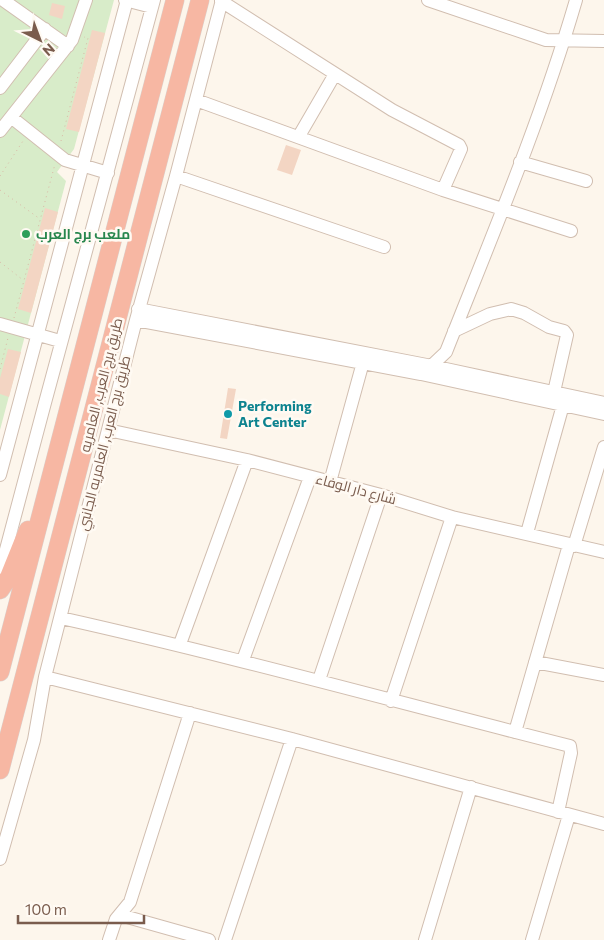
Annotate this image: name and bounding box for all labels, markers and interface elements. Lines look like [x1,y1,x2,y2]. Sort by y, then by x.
north arrow [15,15,65,65]
text: N [39,40,59,60]
place label: ملعب برج العرب [36,225,130,244]
marker: ملعب برج العرب [20,228,32,240]
street label: طريق برج العرب, العامريه [76,316,126,454]
street label: طريق برج العرب, العامريه الجانبي [73,353,137,533]
place label: Performing Art Center [238,397,312,430]
marker: Performing Art Center [222,408,234,420]
street label: شارع دار الوفاء [314,470,398,508]
scale bar [18,892,144,924]
text: 100 m [25,900,67,918]

